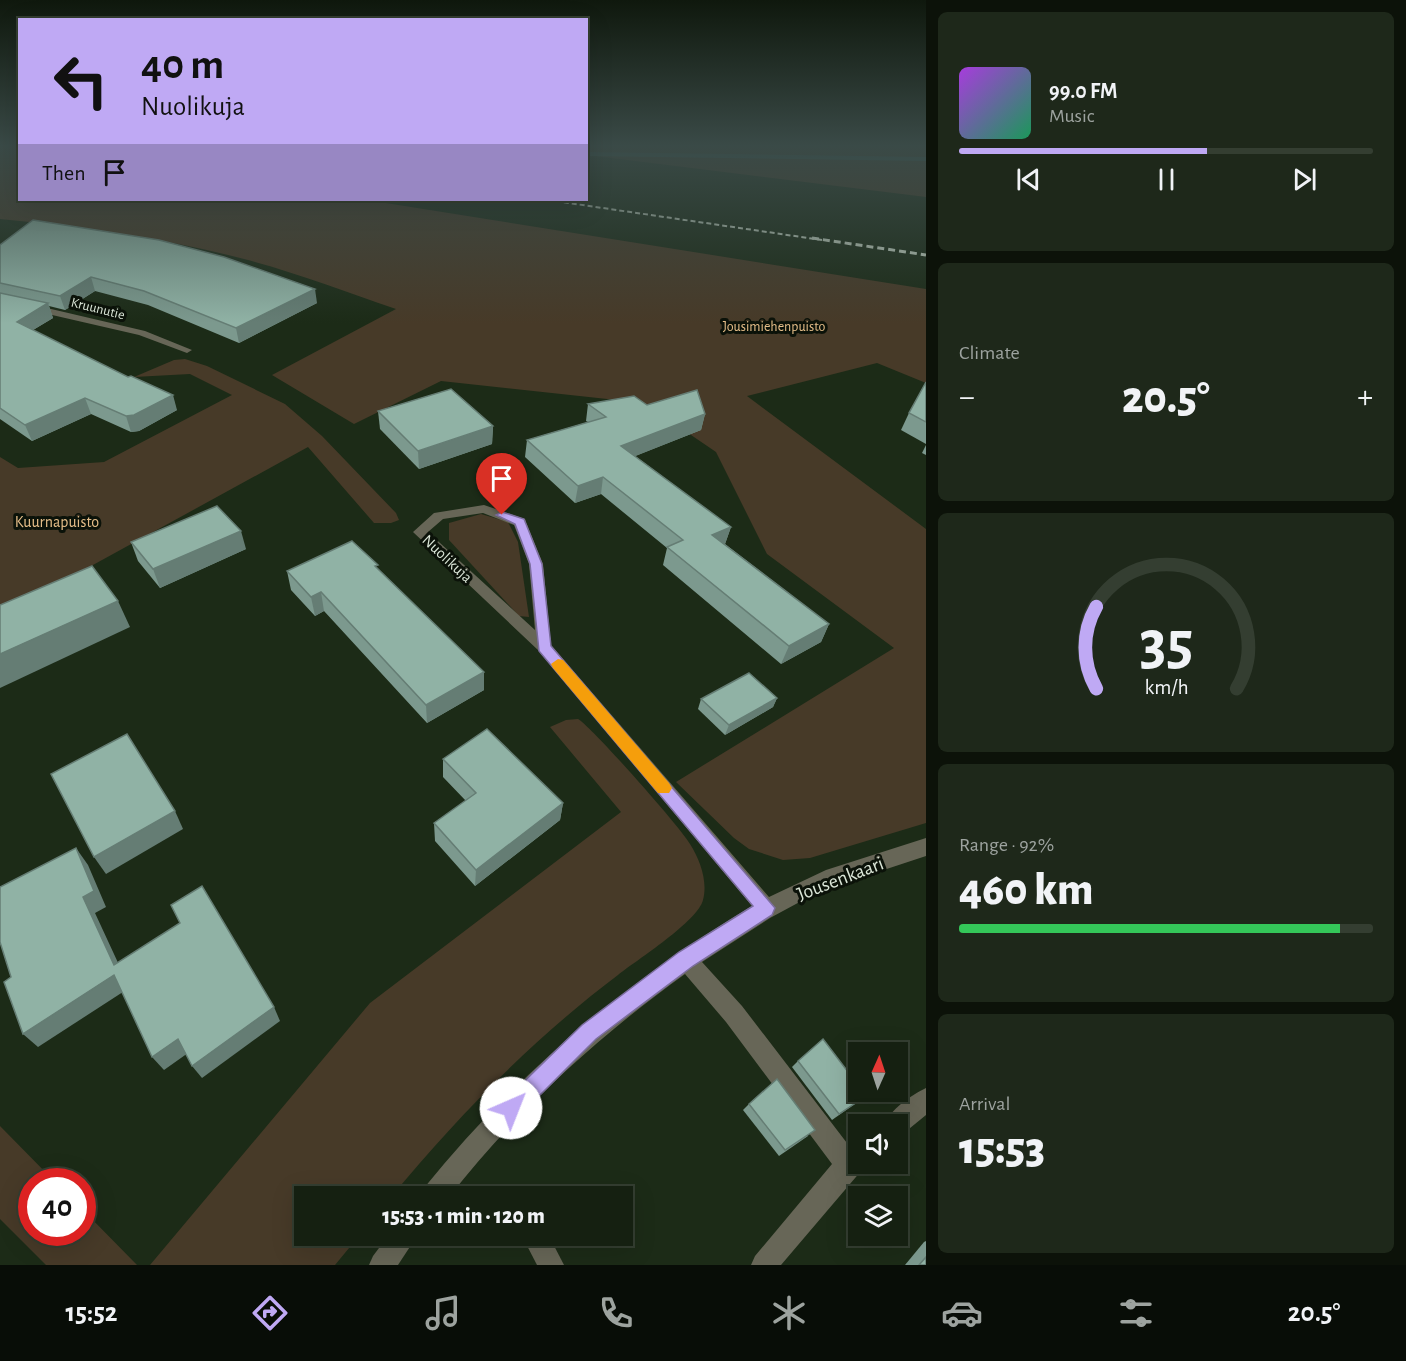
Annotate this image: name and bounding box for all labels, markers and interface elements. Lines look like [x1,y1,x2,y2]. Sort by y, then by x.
icon: left [42,42,120,120]
text: 40 m [141,44,224,86]
text: 99.0 FM [1049,80,1117,102]
text: Nuolikuja [141,93,245,120]
text: Music [1049,106,1095,126]
icon: arrive [98,156,131,189]
text: Then [42,162,86,184]
icon: previous [1012,163,1045,196]
icon: pause [1150,163,1183,196]
icon: next [1288,163,1321,196]
street label: Kruunutie [69,296,126,322]
park label: Jousimiehenpuisto [723,320,825,334]
text: Climate [959,343,1020,363]
text: 20.5° [1122,376,1210,421]
text: − [959,381,975,414]
text: + [1357,381,1373,414]
pin [476,453,527,515]
icon: arrive [485,462,518,495]
park label: Kuurnapuisto [15,514,99,530]
street label: Nuolikuja [419,532,475,586]
text: 35 [1139,614,1193,676]
text: km/h [1144,678,1188,699]
text: Range · 92% [959,835,1054,855]
street label: Jousenkaari [794,853,886,905]
text: 460 km [959,868,1094,913]
north arrow [848,1042,908,1102]
map controls [848,1042,908,1246]
position arrow [479,1076,543,1140]
text: Arrival [959,1094,1010,1114]
button: sound [848,1114,908,1174]
text: 15:53 [959,1127,1045,1172]
speed limit sign: 40 [18,1168,96,1246]
button: layers [848,1186,908,1246]
text: 15:53 · 1 min · 120 m [382,1205,545,1227]
icon: directions [249,1292,291,1334]
icon: music [422,1292,464,1334]
icon: phone [595,1292,637,1334]
icon: climate [768,1292,810,1334]
icon: car [941,1292,983,1334]
icon: filters [1115,1292,1157,1334]
text: 15:52 [66,1299,118,1326]
text: 20.5° [1288,1299,1340,1326]

